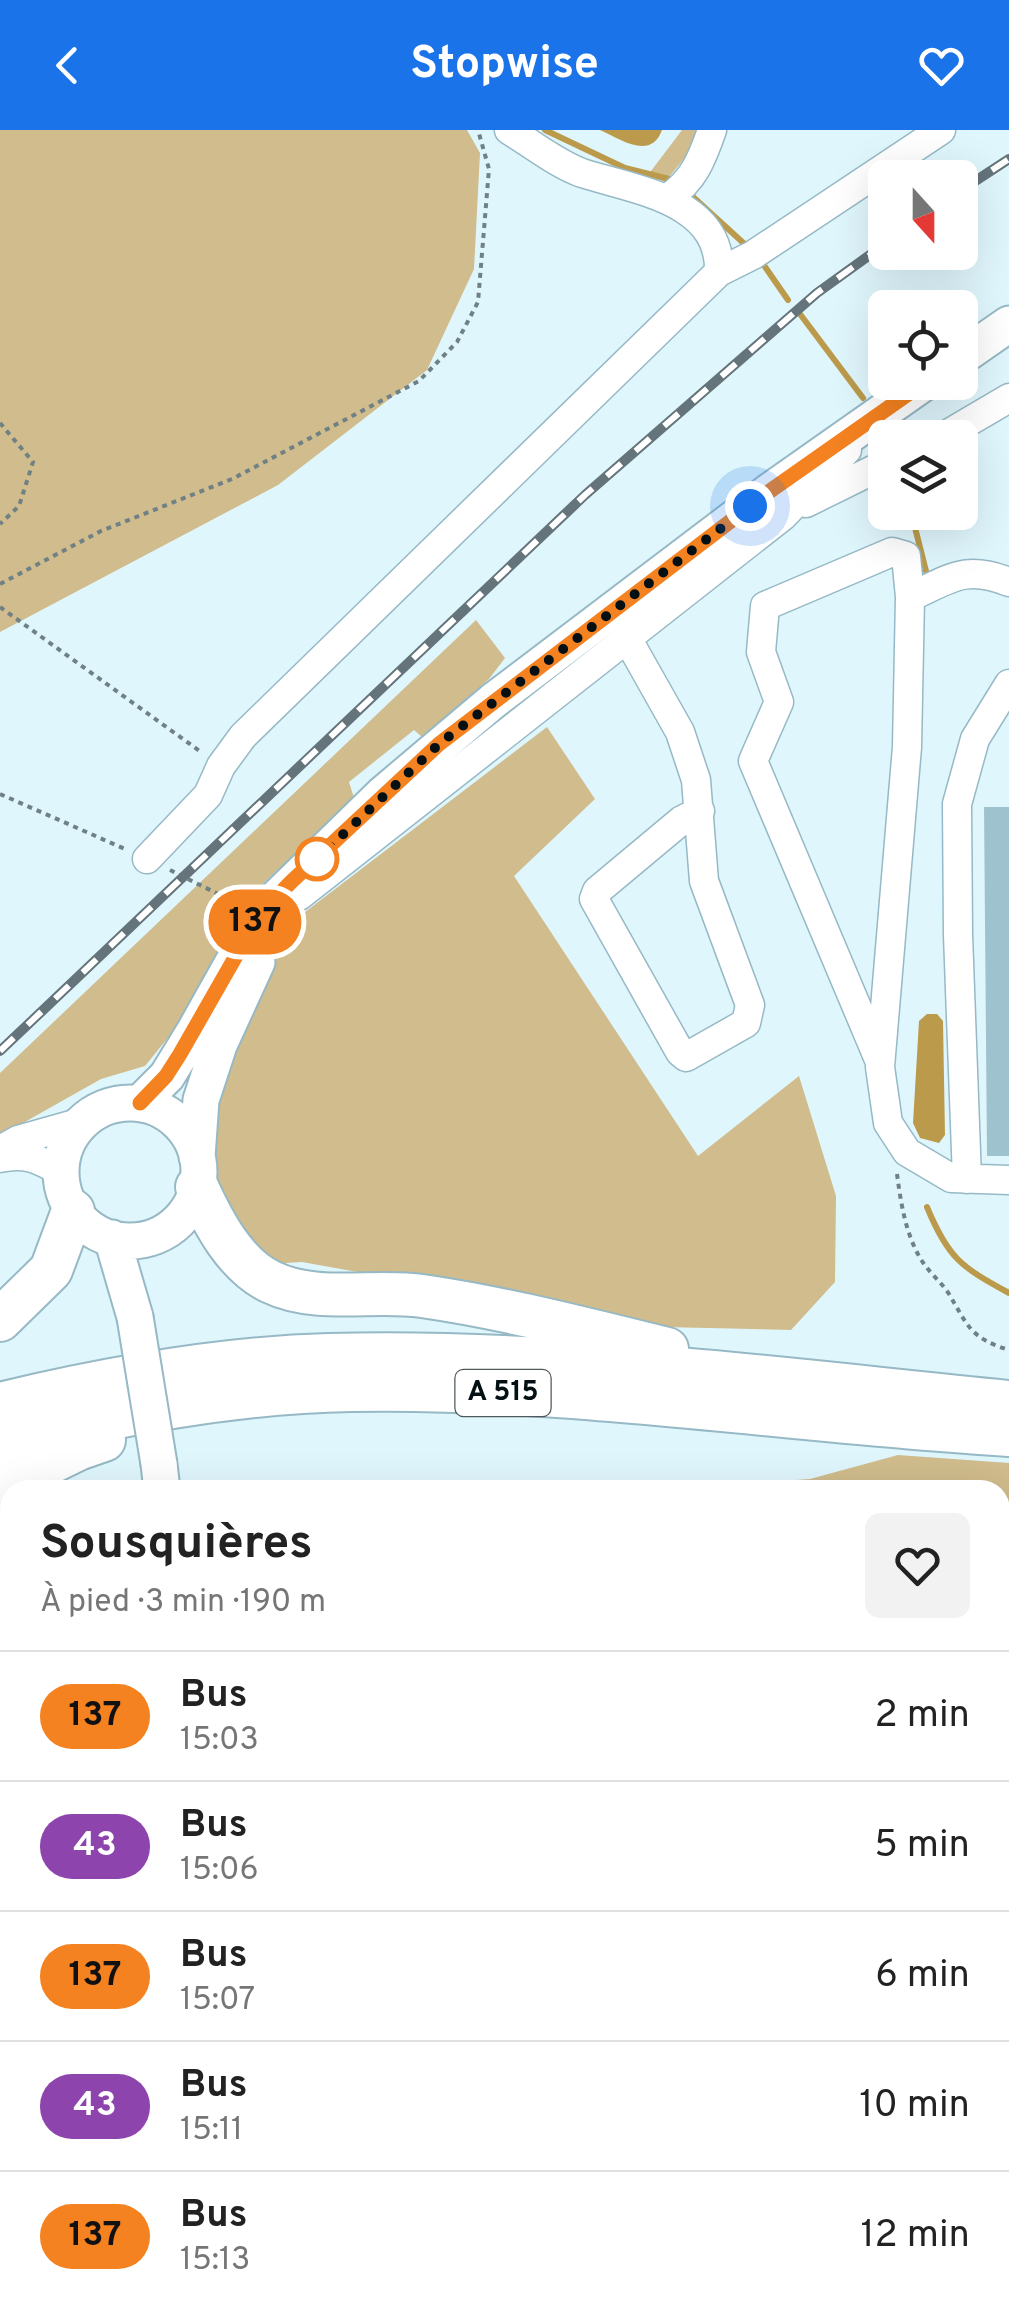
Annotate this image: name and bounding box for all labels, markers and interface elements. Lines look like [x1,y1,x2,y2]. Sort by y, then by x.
text: Stopwise [410,37,599,94]
icon: back [40,38,95,93]
icon: heart [914,38,969,93]
north arrow [868,160,978,270]
map controls [868,160,978,530]
button: locate [868,290,978,400]
button: layers [868,420,978,530]
your location [725,481,775,531]
unlabelled marker [296,838,338,880]
line badge: 137 [198,890,312,954]
text: 137 [228,900,282,944]
road number: A 515 [456,1370,550,1416]
button: heart [865,1513,970,1618]
text: Sousquières [40,1515,313,1575]
text: À pied · 3 min · 190 m [40,1583,326,1623]
text: Bus [180,1672,247,1721]
text: 2 min [875,1692,970,1741]
text: 137 [68,1694,122,1738]
text: 15:03 [180,1721,259,1761]
text: Bus [180,1802,247,1851]
text: 5 min [874,1822,970,1871]
text: 43 [73,1824,117,1868]
text: 15:06 [180,1851,259,1891]
text: Bus [180,1932,247,1981]
text: 6 min [875,1952,970,2001]
text: 137 [68,1954,122,1998]
text: 15:07 [180,1981,255,2021]
text: Bus [180,2062,247,2111]
text: 10 min [859,2082,970,2131]
text: 43 [73,2084,117,2128]
text: 15:11 [180,2111,243,2151]
text: Bus [180,2192,247,2241]
text: 12 min [860,2212,970,2261]
text: 137 [68,2214,122,2258]
text: 15:13 [180,2241,250,2281]

